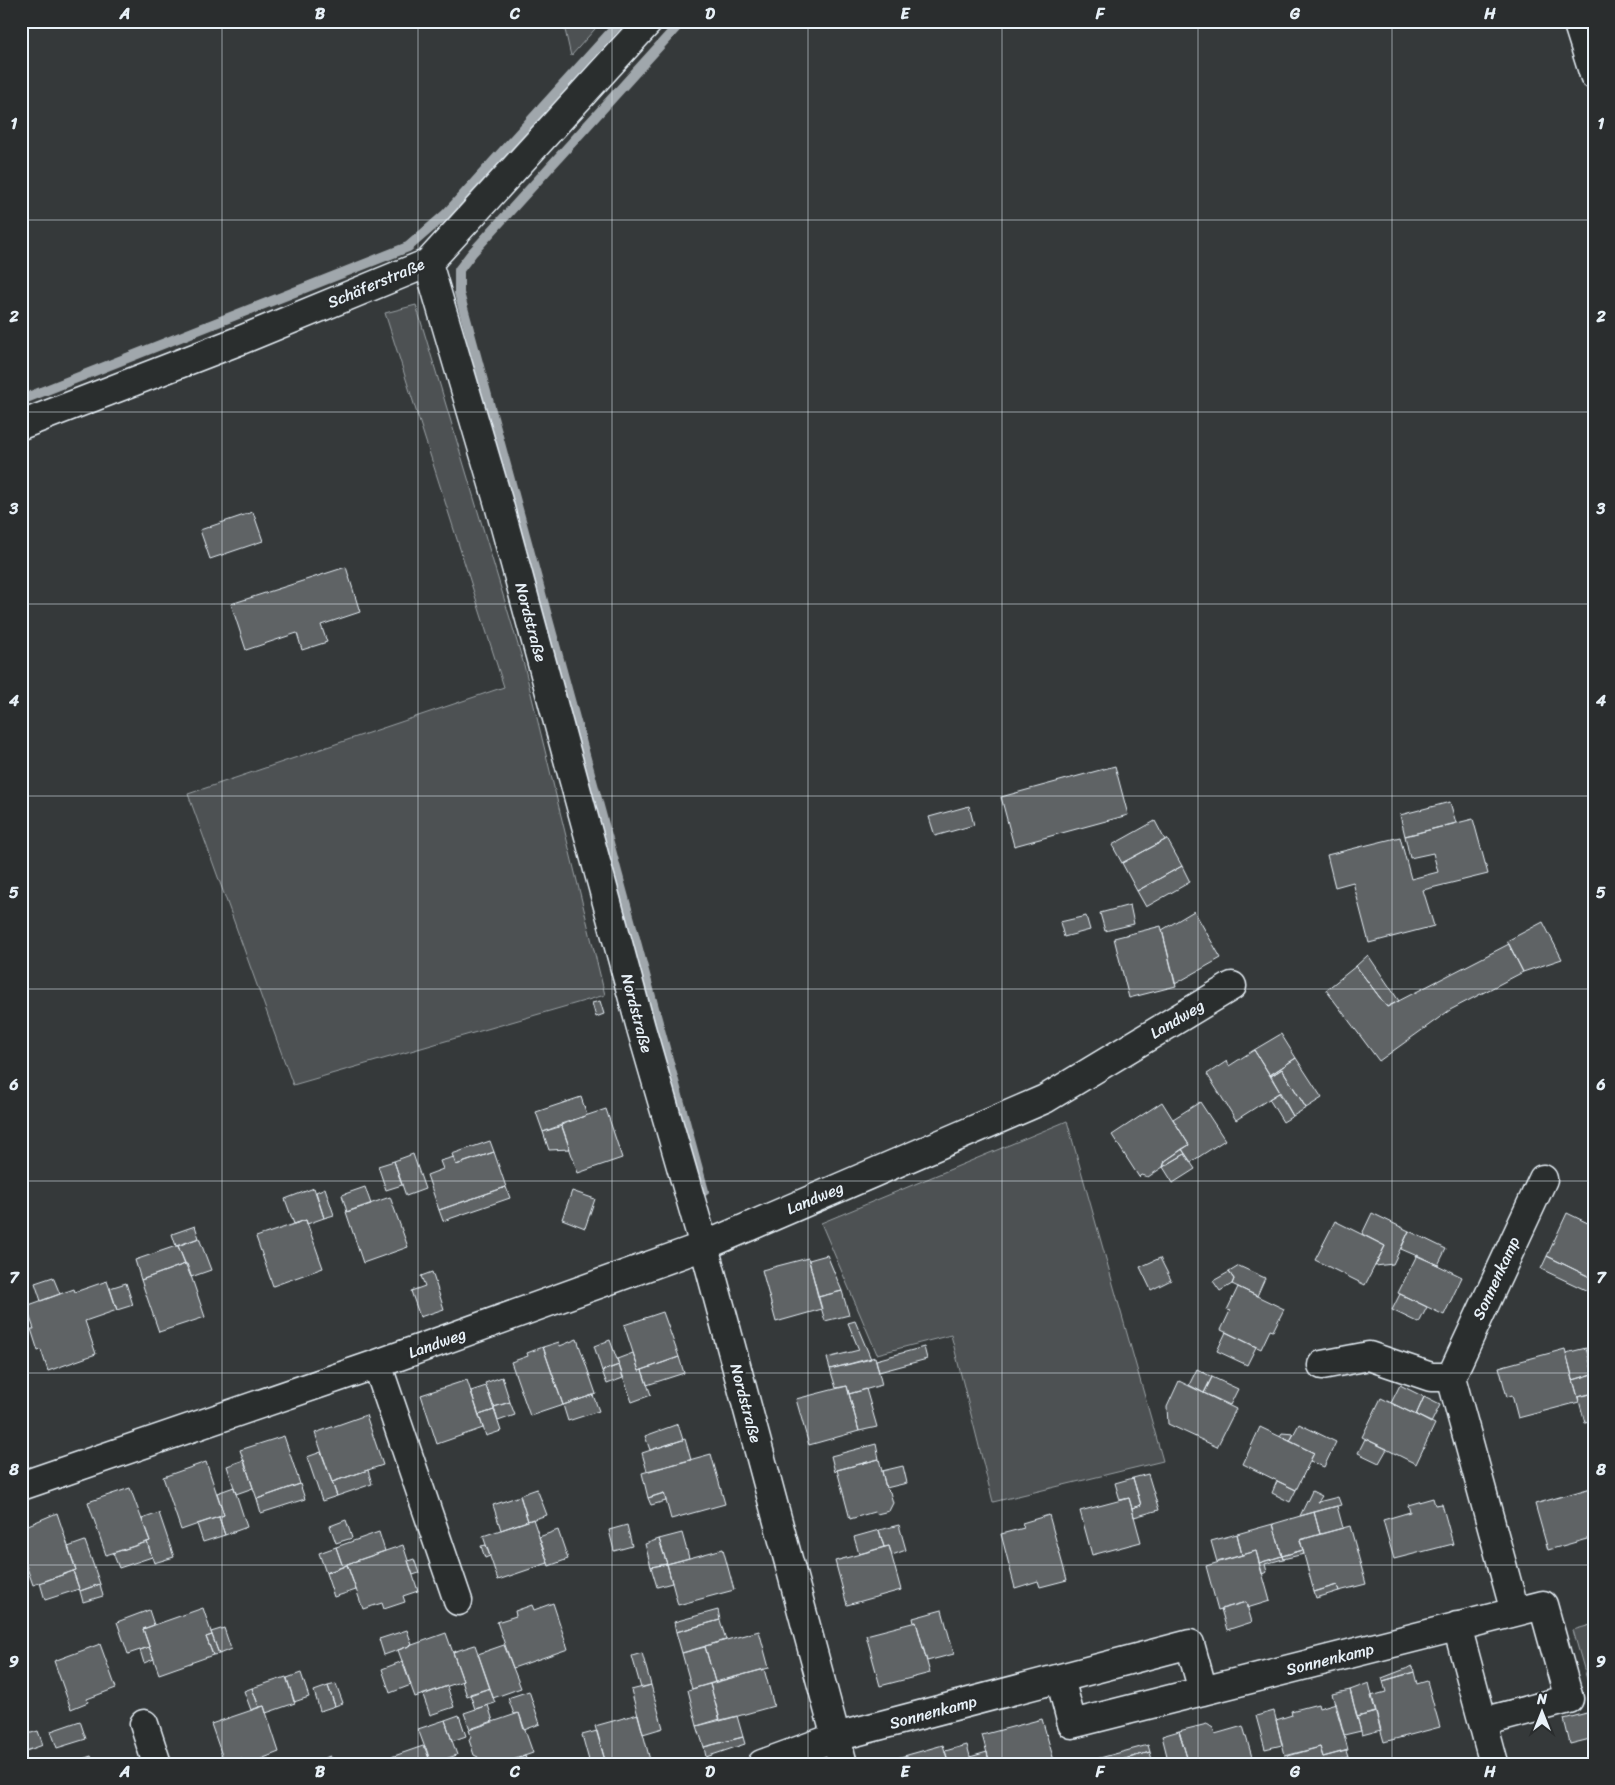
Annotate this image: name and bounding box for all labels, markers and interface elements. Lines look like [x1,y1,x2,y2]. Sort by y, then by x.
text: A [119,0,130,28]
text: B [315,0,326,28]
text: C [509,0,521,28]
text: D [705,0,715,28]
text: E [901,0,911,28]
text: F [1095,0,1106,28]
text: G [1289,0,1301,28]
text: H [1483,0,1496,28]
text: 1 [11,109,18,138]
text: 1 [1598,109,1605,138]
street label: Schäferstraße [323,249,429,317]
text: 2 [8,302,19,331]
text: 2 [1595,302,1606,331]
text: 3 [9,494,19,523]
text: 3 [1596,494,1606,523]
street label: Nordstraße [506,579,556,665]
text: 4 [8,686,19,715]
text: 4 [1595,686,1606,715]
text: 5 [9,878,19,907]
text: 5 [1596,878,1606,907]
street label: Nordstraße [612,970,662,1056]
street label: Landweg [1144,991,1210,1047]
text: 6 [8,1070,19,1099]
text: 6 [1595,1070,1606,1099]
street label: Landweg [782,1173,848,1223]
street label: Sonnenkamp [1464,1231,1528,1325]
text: 7 [9,1263,20,1292]
text: 7 [1596,1263,1607,1292]
street label: Landweg [404,1319,470,1367]
street label: Nordstraße [721,1360,771,1446]
text: 8 [8,1455,19,1484]
text: 8 [1595,1455,1606,1484]
street label: Sonnenkamp [1283,1634,1378,1684]
text: 9 [9,1647,19,1676]
text: 9 [1596,1647,1606,1676]
street label: Sonnenkamp [886,1686,981,1738]
text: N [1536,1687,1547,1712]
north arrow [1518,1688,1568,1738]
text: A [119,1757,130,1785]
text: B [315,1757,326,1785]
text: C [509,1757,521,1785]
text: D [705,1757,715,1785]
text: E [901,1757,911,1785]
text: F [1095,1757,1106,1785]
text: G [1289,1757,1301,1785]
text: H [1483,1757,1496,1785]

